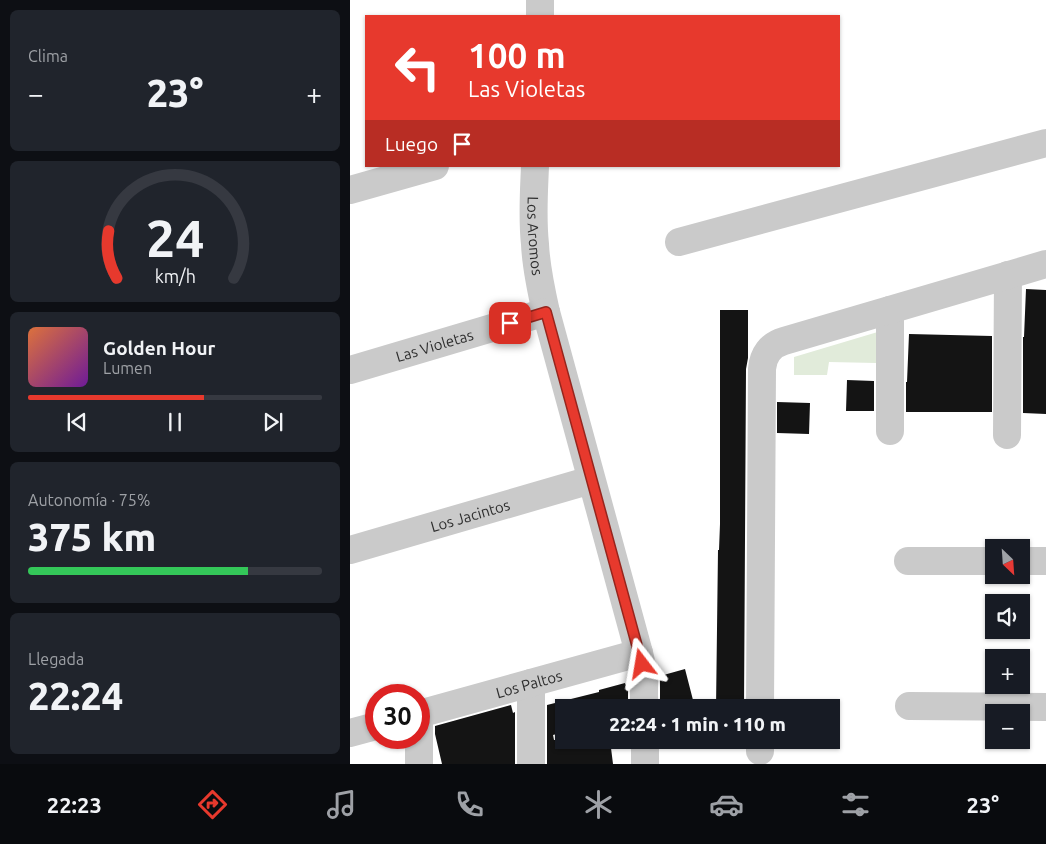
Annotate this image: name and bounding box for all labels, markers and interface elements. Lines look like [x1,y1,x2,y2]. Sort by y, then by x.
icon: left [385,35,450,100]
text: 100 m [468,35,566,75]
text: Clima [28,47,68,65]
text: 23° [147,72,203,114]
text: Las Violetas [468,76,585,101]
text: − [28,78,44,109]
text: + [306,78,322,109]
icon: arrive [448,130,476,158]
text: Luego [385,133,438,155]
street label: Los Aromos [525,196,547,276]
text: 24 [146,209,204,267]
text: km/h [154,266,196,286]
pin [489,302,531,344]
icon: arrive [496,309,524,337]
street label: Las Violetas [394,326,475,365]
text: Golden Hour [103,337,215,359]
text: Lumen [103,359,152,377]
icon: previous [63,408,91,436]
icon: pause [161,408,189,436]
icon: next [259,408,287,436]
text: Autonomía · 75% [28,491,150,509]
street label: Los Jacintos [428,496,512,535]
text: 375 km [28,516,156,558]
north arrow [985,539,1030,584]
map controls [985,539,1030,749]
button: sound [985,594,1030,639]
position arrow [615,637,667,689]
button: + [985,649,1030,694]
text: Llegada [28,650,84,668]
street label: Los Paltos [494,666,564,701]
text: 22:24 [28,675,123,717]
speed limit sign: 30 [365,684,430,749]
button: − [985,704,1030,749]
text: 22:24 · 1 min · 110 m [609,713,786,735]
icon: directions [195,787,230,822]
icon: music [324,787,359,822]
icon: phone [452,787,487,822]
icon: climate [581,787,616,822]
icon: car [709,787,744,822]
icon: filters [838,787,873,822]
text: 22:23 [47,792,102,817]
text: 23° [967,792,999,817]

